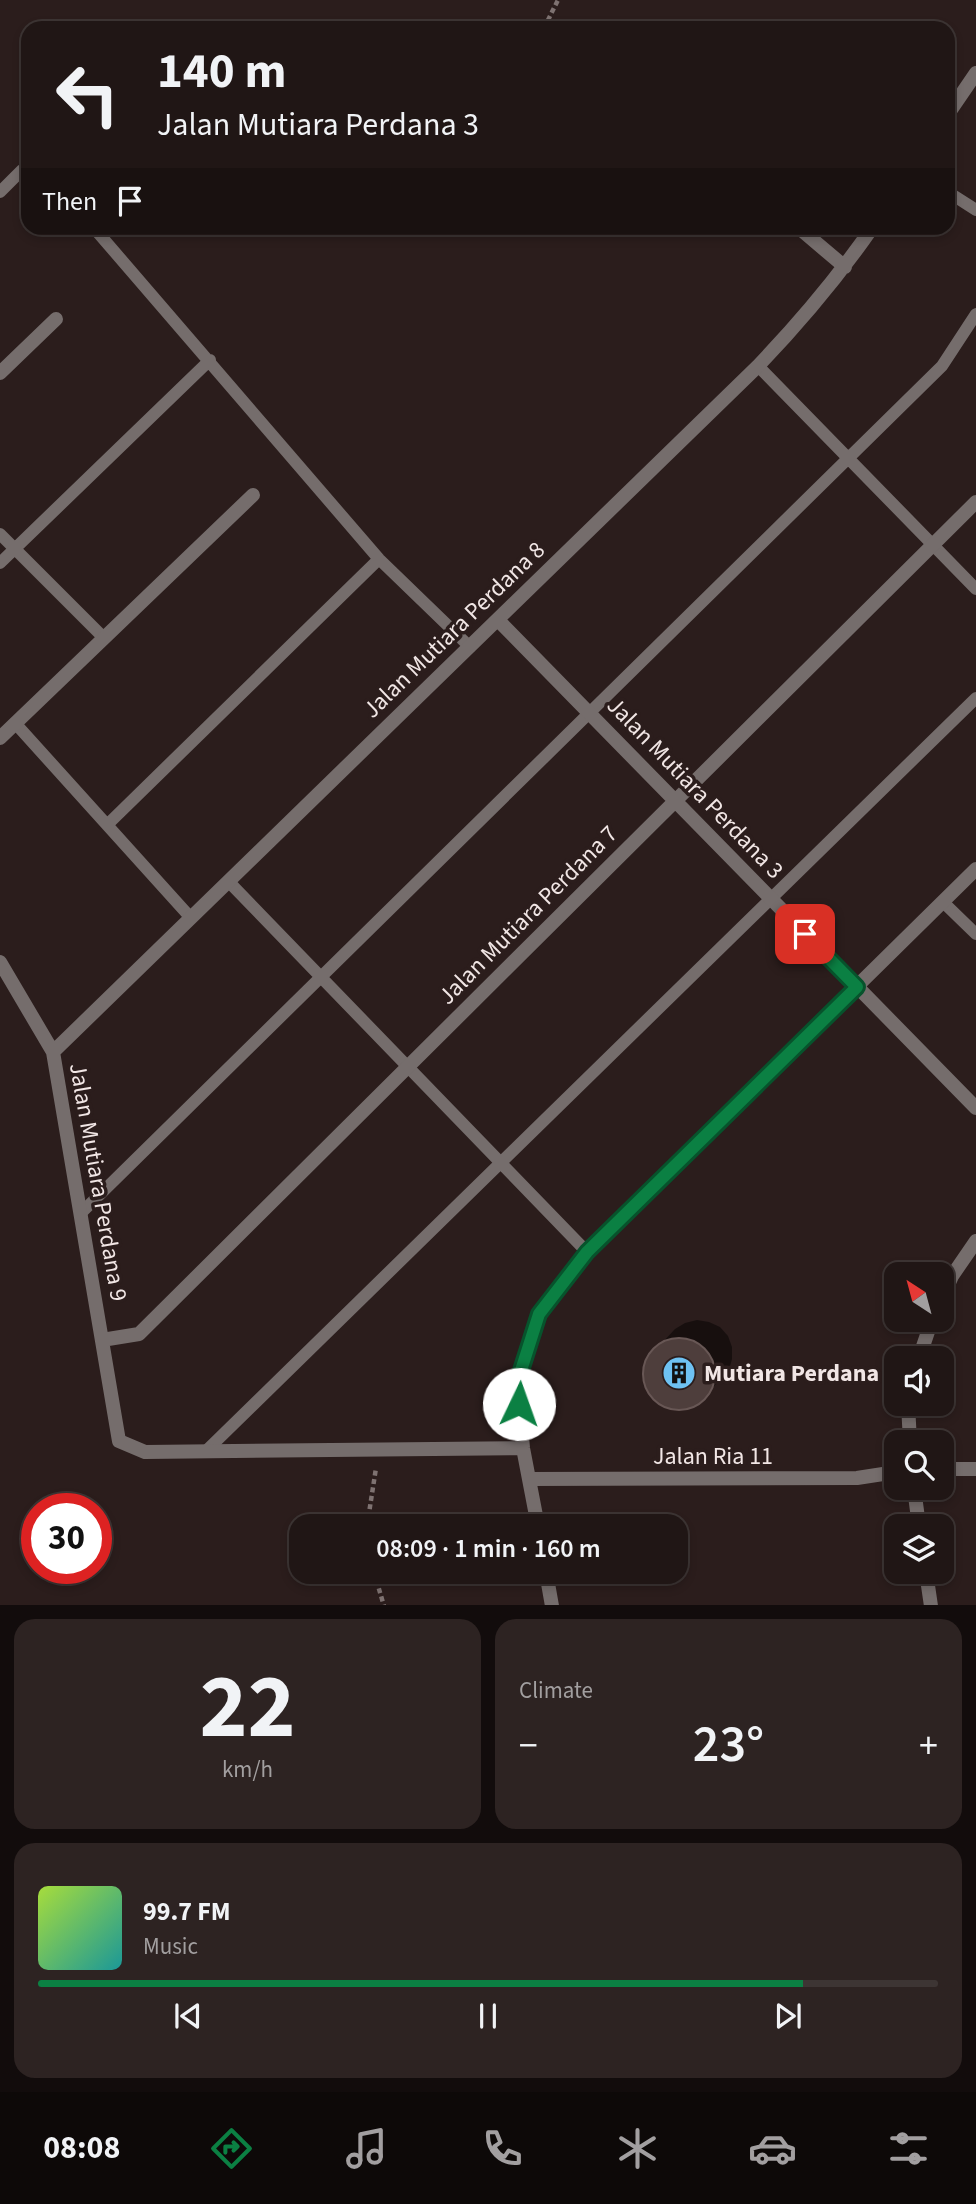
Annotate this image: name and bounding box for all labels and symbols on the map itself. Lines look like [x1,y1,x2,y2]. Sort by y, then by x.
street label: Jalan Mutiara Perdana 8 [355,534,553,726]
street label: Jalan Mutiara Perdana 3 [599,689,791,887]
street label: Jalan Mutiara Perdana 7 [430,817,626,1013]
pin [775,904,835,964]
street label: Jalan Mutiara Perdana 9 [60,1060,136,1304]
north arrow [884,1262,954,1332]
building icon: Mutiara Perdana [660,1354,698,1392]
place label: Mutiara Perdana [704,1356,879,1391]
position arrow [482,1367,556,1441]
street label: Jalan Ria 11 [653,1439,773,1474]
speed limit sign: 30 [21,1493,112,1584]

